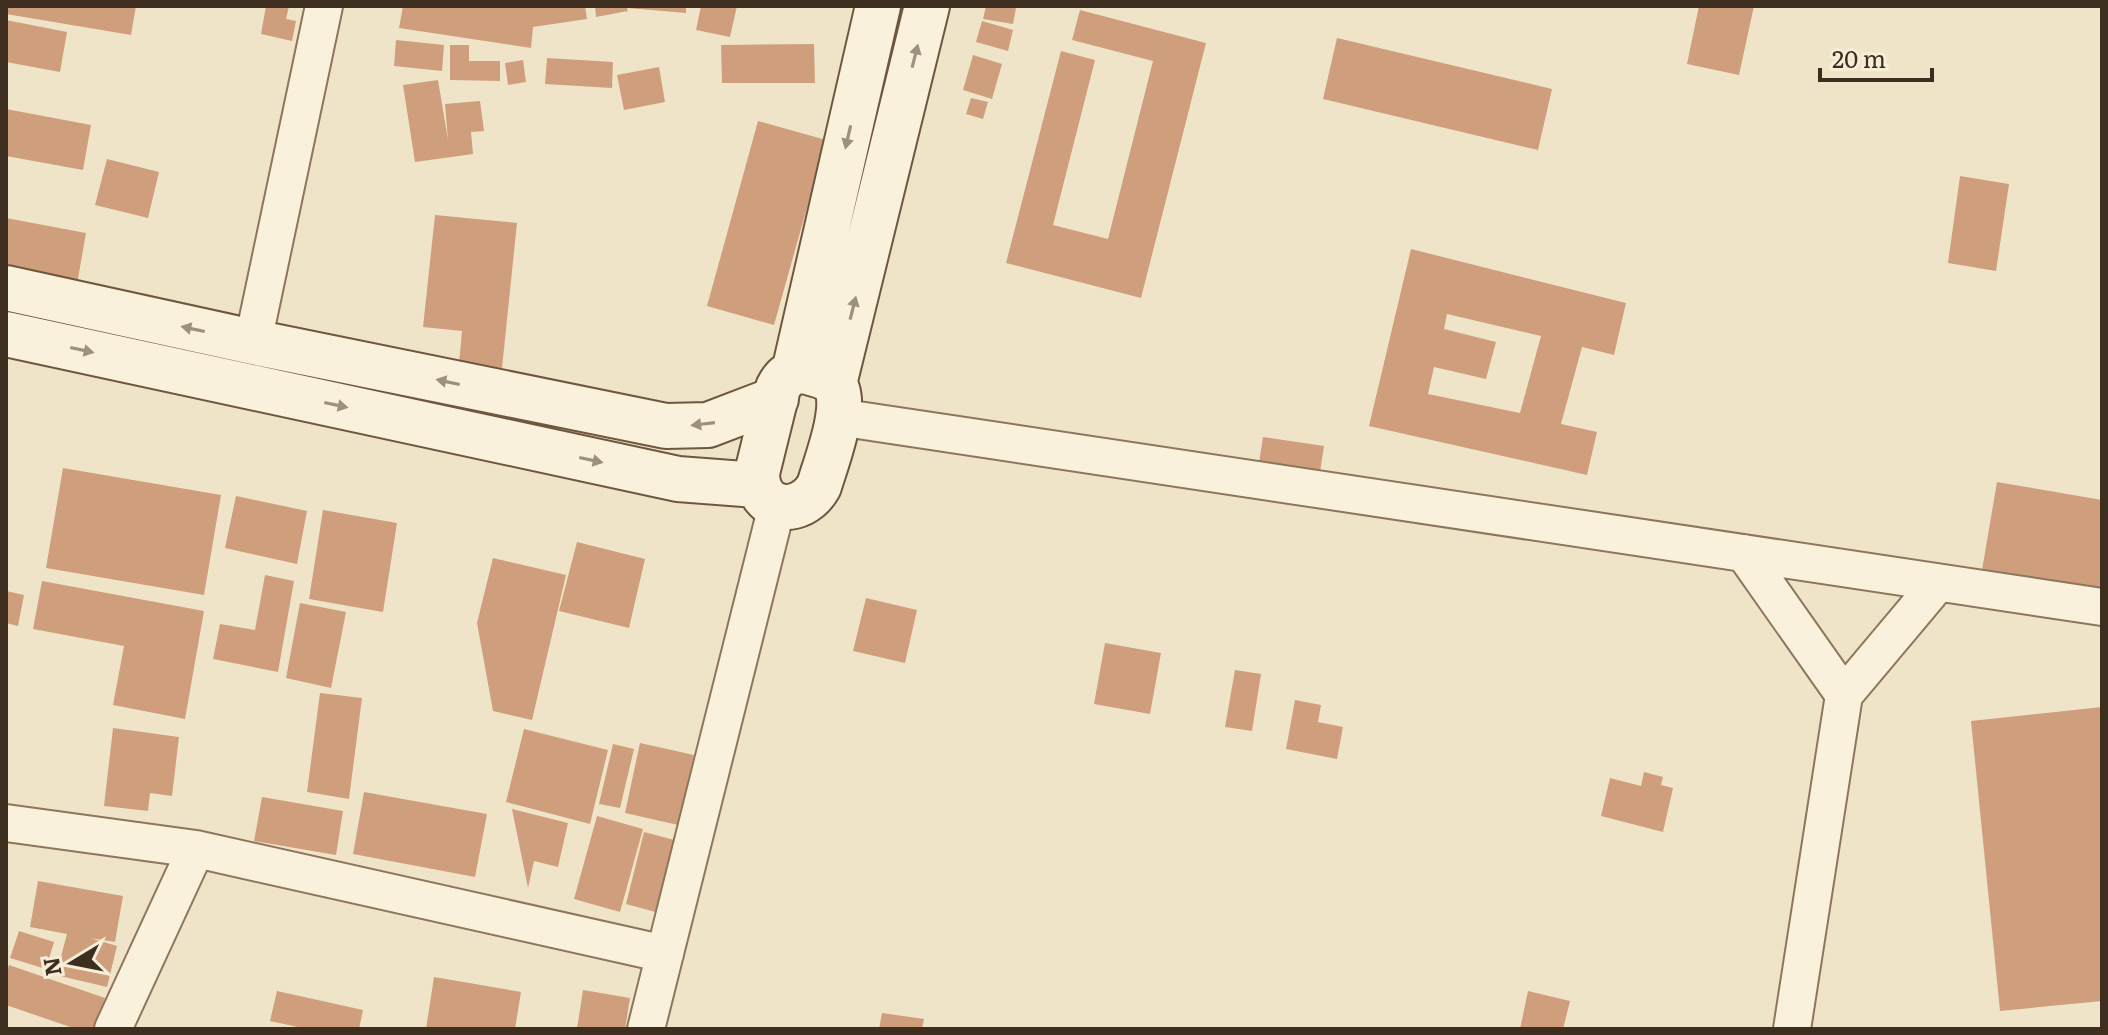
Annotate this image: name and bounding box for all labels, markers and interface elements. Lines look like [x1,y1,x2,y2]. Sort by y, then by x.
scale bar [1820,32,1932,82]
text: 20 m [1832,40,1886,75]
one-way arrow [909,43,922,68]
one-way arrow [841,124,854,149]
one-way arrow [847,296,859,321]
one-way arrow [181,322,206,335]
one-way arrow [70,345,95,357]
one-way arrow [435,375,460,387]
one-way arrow [324,399,349,412]
one-way arrow [690,418,715,431]
one-way arrow [578,454,603,467]
north arrow [32,923,112,1003]
text: N [33,955,69,979]

